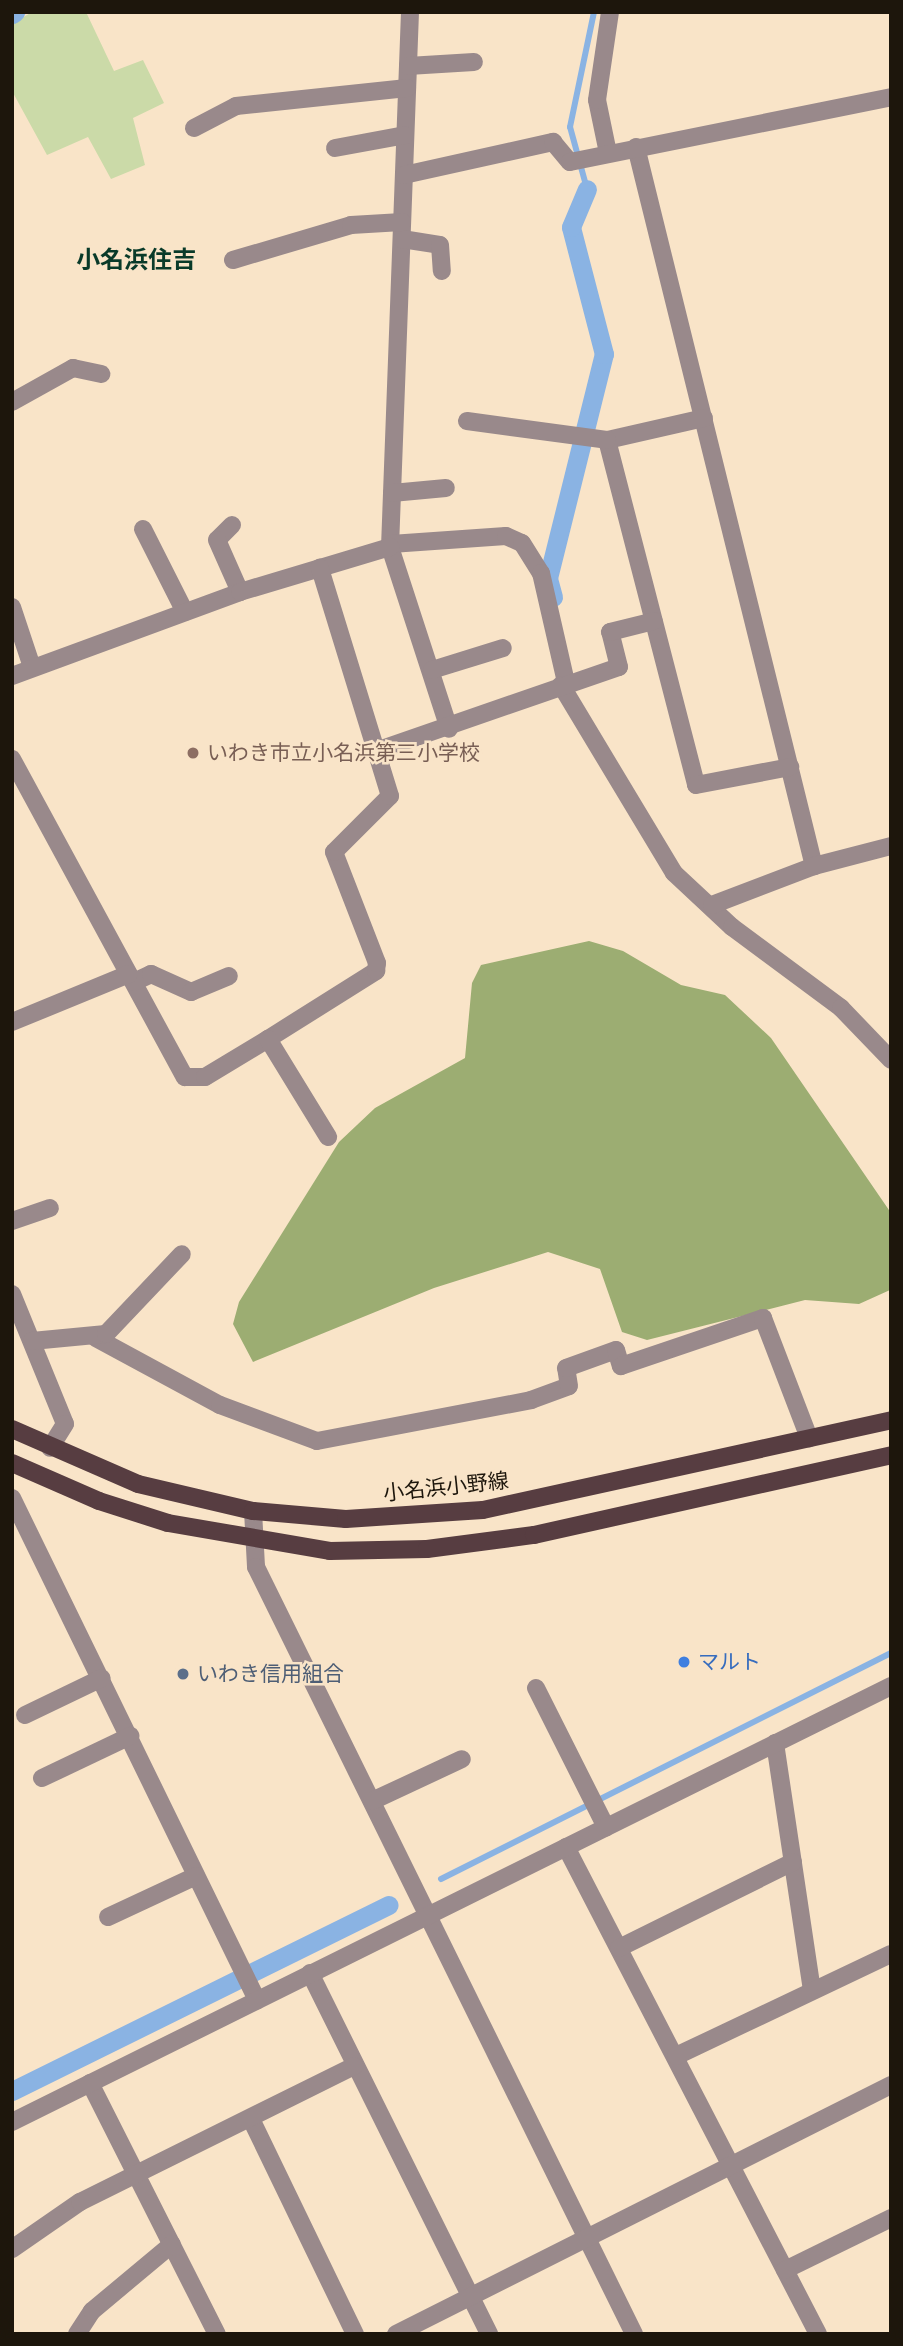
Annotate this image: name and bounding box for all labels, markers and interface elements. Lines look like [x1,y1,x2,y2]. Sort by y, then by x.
district label: 小名浜住吉 [76,246,196,274]
place label: いわき市立小名浜第三小学校 [207,740,480,766]
marker: いわき市立小名浜第三小学校 [185,745,201,761]
street label: 小名浜小野線 [382,1468,510,1506]
place label: マルト [698,1649,761,1675]
marker: マルト [676,1654,692,1670]
place label: いわき信用組合 [197,1661,344,1687]
marker: いわき信用組合 [175,1666,191,1682]

